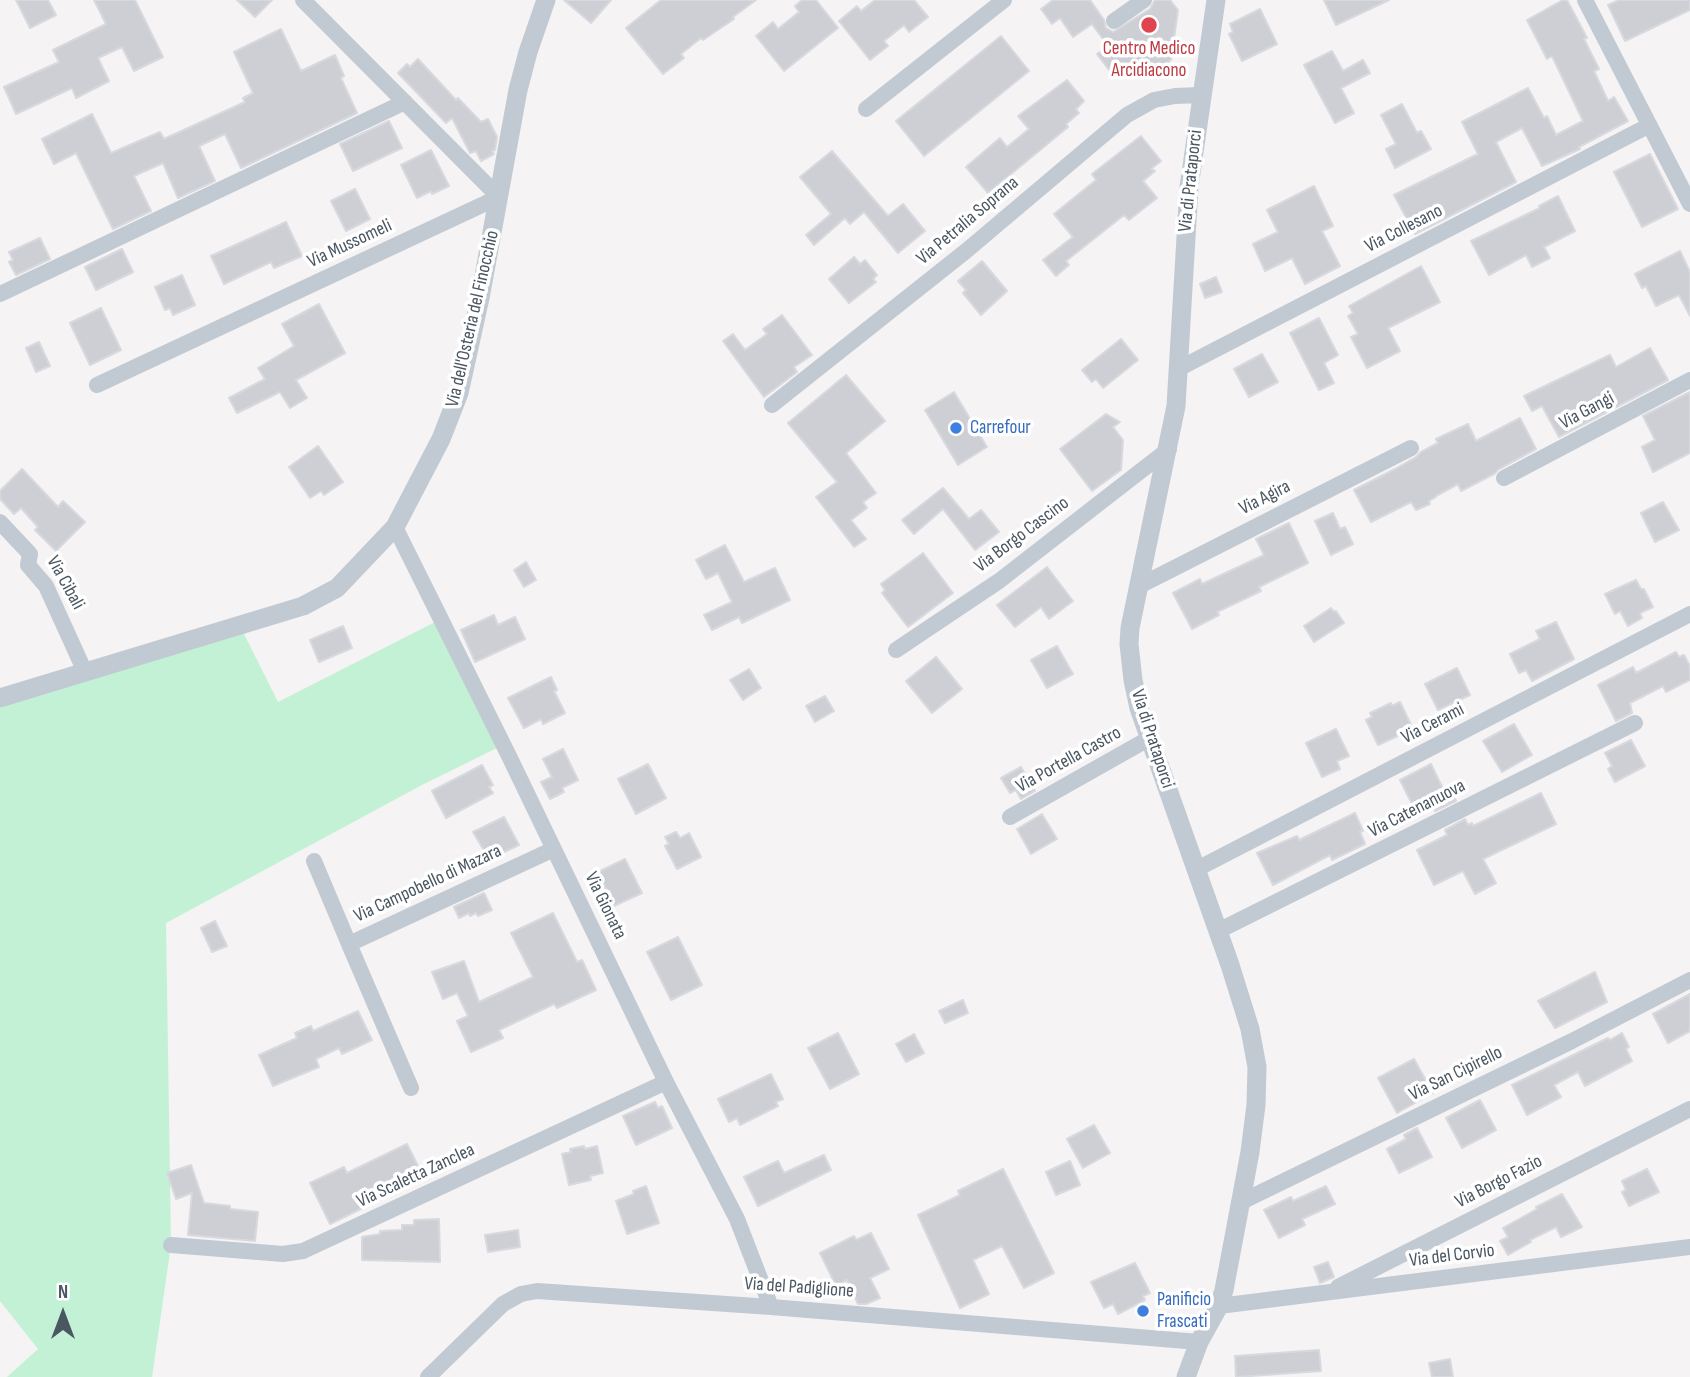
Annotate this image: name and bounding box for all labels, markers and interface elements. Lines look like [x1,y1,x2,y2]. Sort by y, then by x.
marker: Centro Medico Arcidiacono [1139,15,1159,35]
place label: Centro Medico Arcidiacono [1103,38,1195,82]
street label: Via di Prataporci [1174,129,1208,233]
street label: Via Petralia Soprana [912,172,1024,270]
street label: Via Collesano [1361,200,1447,258]
street label: Via Mussomeli [304,215,396,273]
street label: Via dell'Osteria del Finocchio [442,228,504,410]
street label: Via Gangi [1556,387,1618,435]
place label: Carrefour [970,417,1031,439]
marker: Carrefour [948,420,964,436]
street label: Via Agira [1236,475,1294,521]
street label: Via Borgo Cascino [970,492,1074,578]
street label: Via Cibali [41,552,89,614]
street label: Via di Prataporci [1125,687,1179,791]
street label: Via Cerami [1398,699,1468,749]
street label: Via Portella Castro [1013,722,1125,798]
street label: Via Catenanuova [1365,775,1469,843]
street label: Via Campobello di Mazara [351,840,505,928]
street label: Via Gionata [579,869,631,943]
street label: Via San Cipirello [1406,1042,1506,1106]
street label: Via Scaletta Zanclea [353,1139,479,1213]
street label: Via Borgo Fazio [1452,1150,1546,1214]
street label: Via del Corvio [1408,1239,1496,1273]
street label: Via del Padiglione [743,1273,855,1303]
north arrow [28,1279,98,1349]
text: N [58,1281,68,1304]
place label: Panificio Frascati [1157,1289,1211,1333]
marker: Panificio Frascati [1135,1303,1151,1319]

